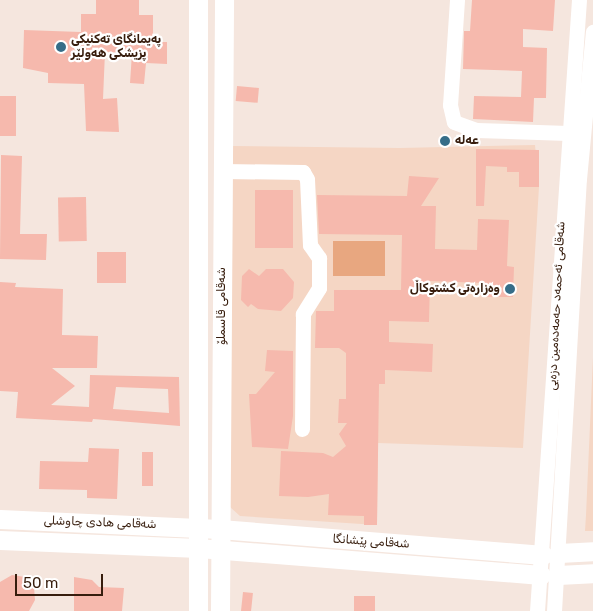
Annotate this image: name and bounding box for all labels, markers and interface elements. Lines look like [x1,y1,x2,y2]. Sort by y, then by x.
place label: پەیمانگای تەکنیکی پزیشکی هەولێر [71,33,161,61]
marker: پەیمانگای تەکنیکی پزیشکی هەولێر [55,41,67,53]
place label: عەلە [455,134,479,148]
marker: عەلە [439,135,451,147]
street label: شەقامی ئەحمەد حەمەدەمین دزەیی [545,221,569,391]
street label: شەقامی قاسملۆ [215,267,229,345]
place label: وەزارەتی کشتوکاڵ [410,282,500,296]
marker: وەزارەتی کشتوکاڵ [504,283,516,295]
street label: شەقامی هادی چاوشلی [43,514,157,532]
street label: شەقامی پێشانگا [332,532,410,552]
scale bar [18,564,105,596]
text: 50 m [23,574,58,592]

